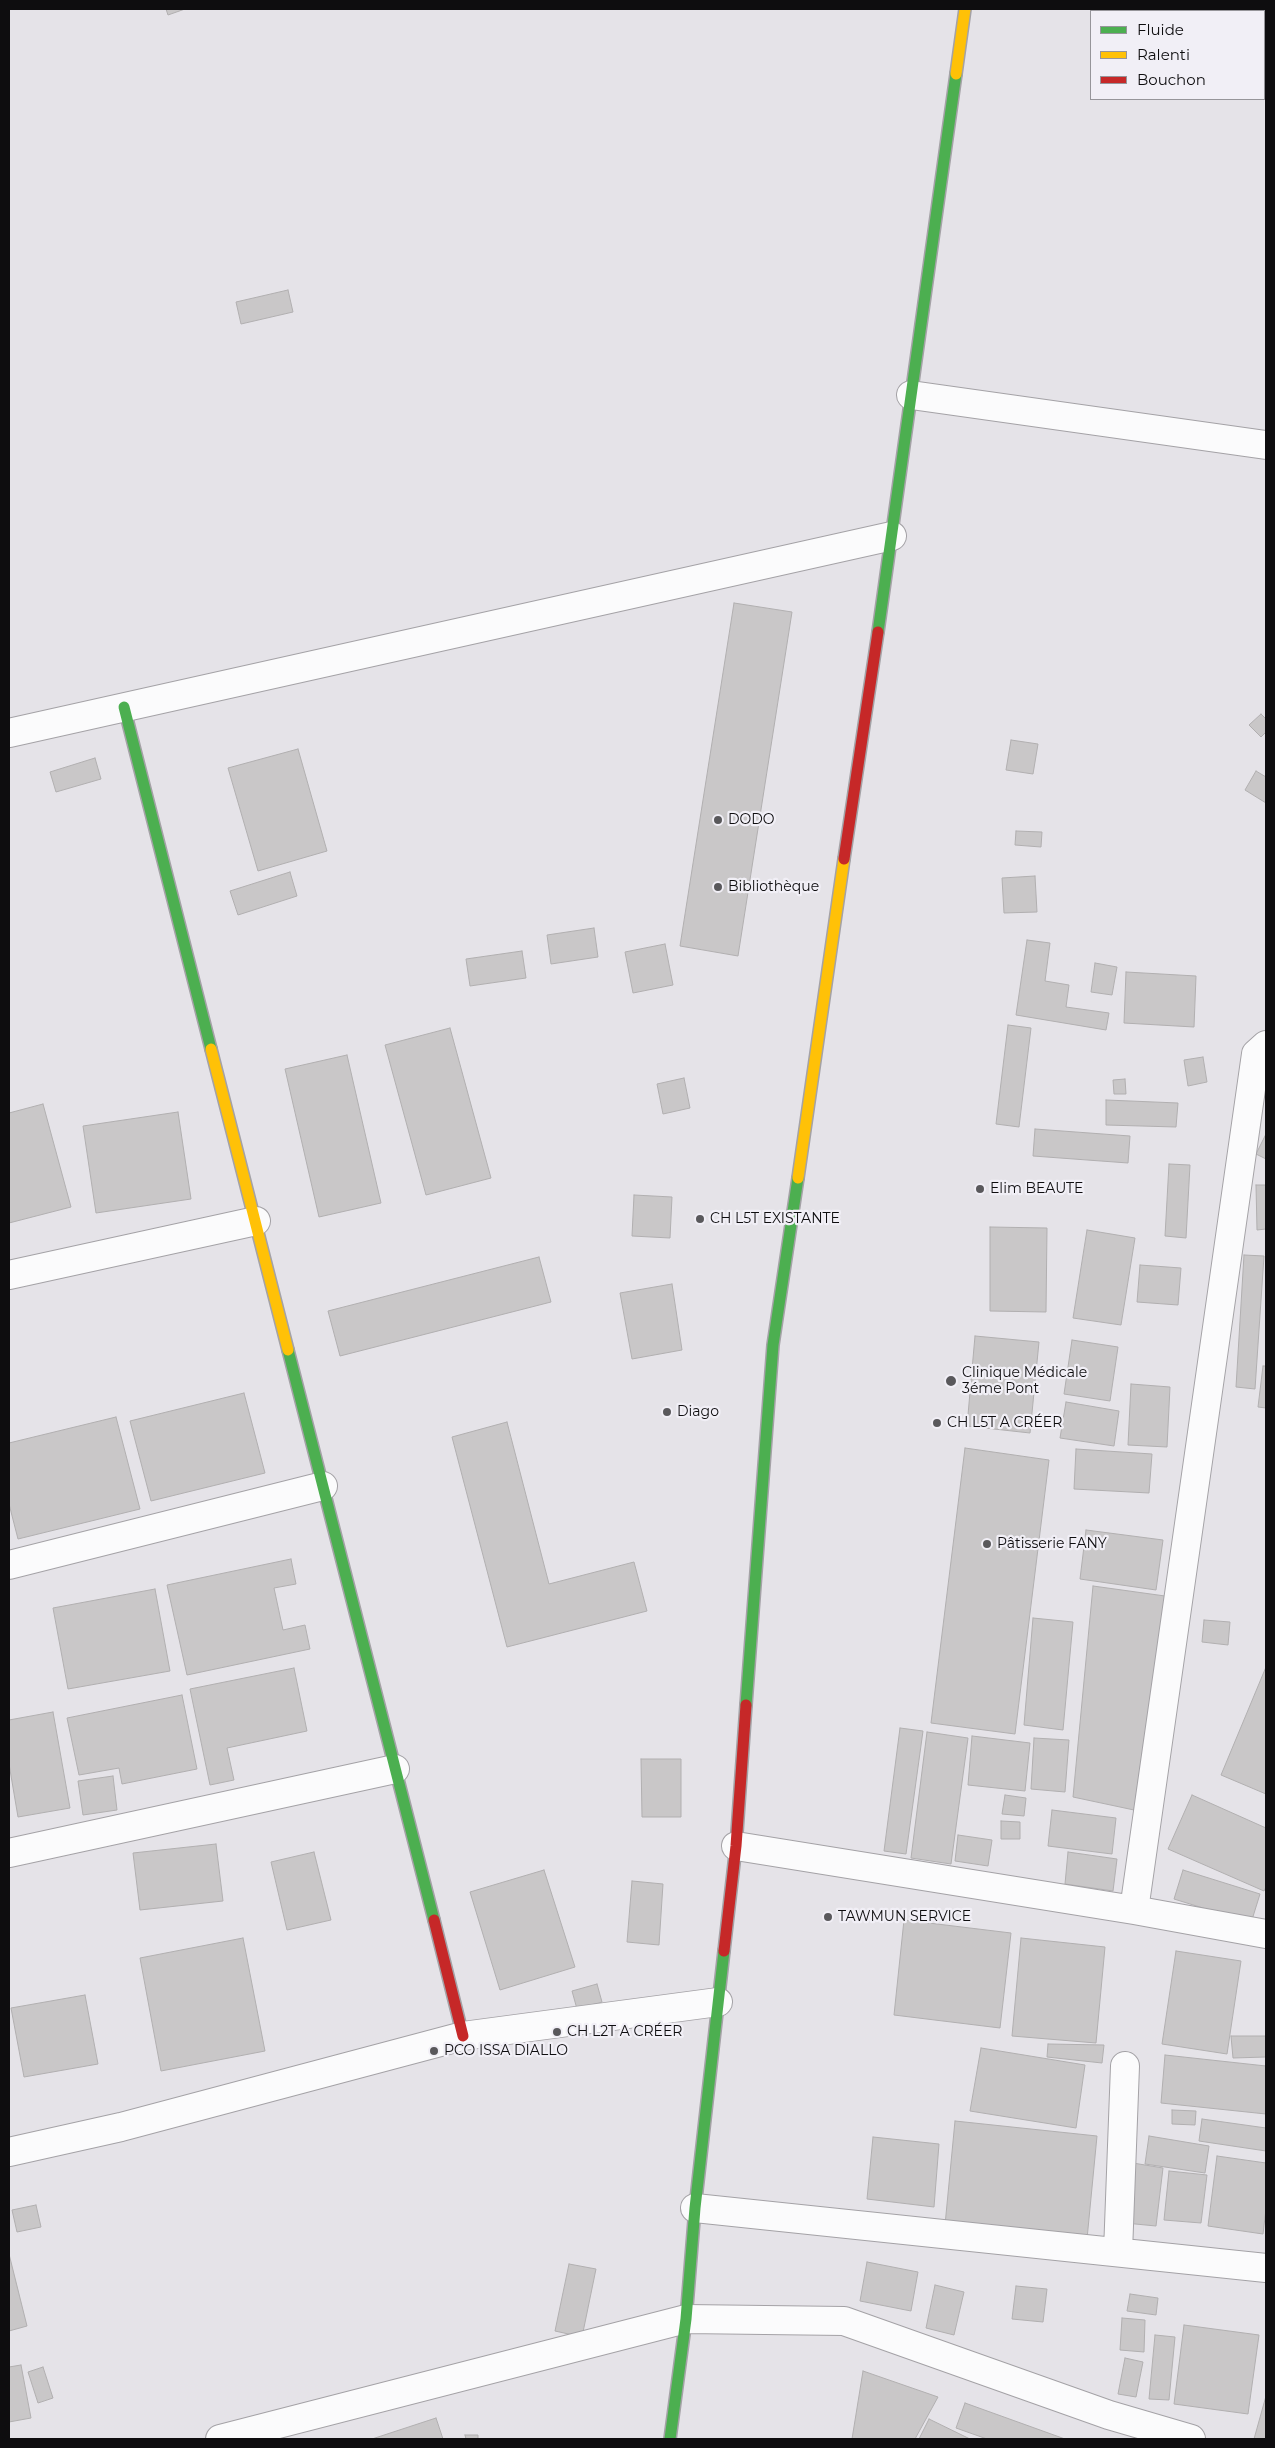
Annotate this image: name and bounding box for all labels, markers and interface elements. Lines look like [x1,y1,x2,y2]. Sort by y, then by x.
legend [1090,10,1265,100]
text: Fluide [1137,20,1184,39]
text: Ralenti [1137,45,1190,64]
text: Bouchon [1137,70,1206,89]
place label: DODO [728,812,775,828]
marker: DODO [712,814,724,826]
place label: Bibliothèque [728,879,819,895]
marker: Bibliothèque [712,881,724,893]
place label: Elim BEAUTE [990,1181,1083,1197]
marker: Elim BEAUTE [974,1183,986,1195]
place label: CH L5T EXISTANTE [710,1211,840,1227]
marker: CH L5T EXISTANTE [694,1213,706,1225]
place label: Clinique Médicale 3éme Pont [962,1365,1087,1398]
marker: Clinique Médicale 3éme Pont [944,1374,958,1388]
place label: Diago [677,1404,719,1420]
marker: Diago [661,1406,673,1418]
place label: CH L5T A CRÉER [947,1415,1062,1431]
marker: CH L5T A CRÉER [931,1417,943,1429]
place label: Pâtisserie FANY [997,1536,1107,1552]
marker: Pâtisserie FANY [981,1538,993,1550]
place label: TAWMUN SERVICE [838,1909,971,1925]
marker: TAWMUN SERVICE [822,1911,834,1923]
place label: CH L2T A CRÉER [567,2024,682,2040]
marker: CH L2T A CRÉER [551,2026,563,2038]
place label: PCO ISSA DIALLO [444,2043,568,2059]
marker: PCO ISSA DIALLO [428,2045,440,2057]

